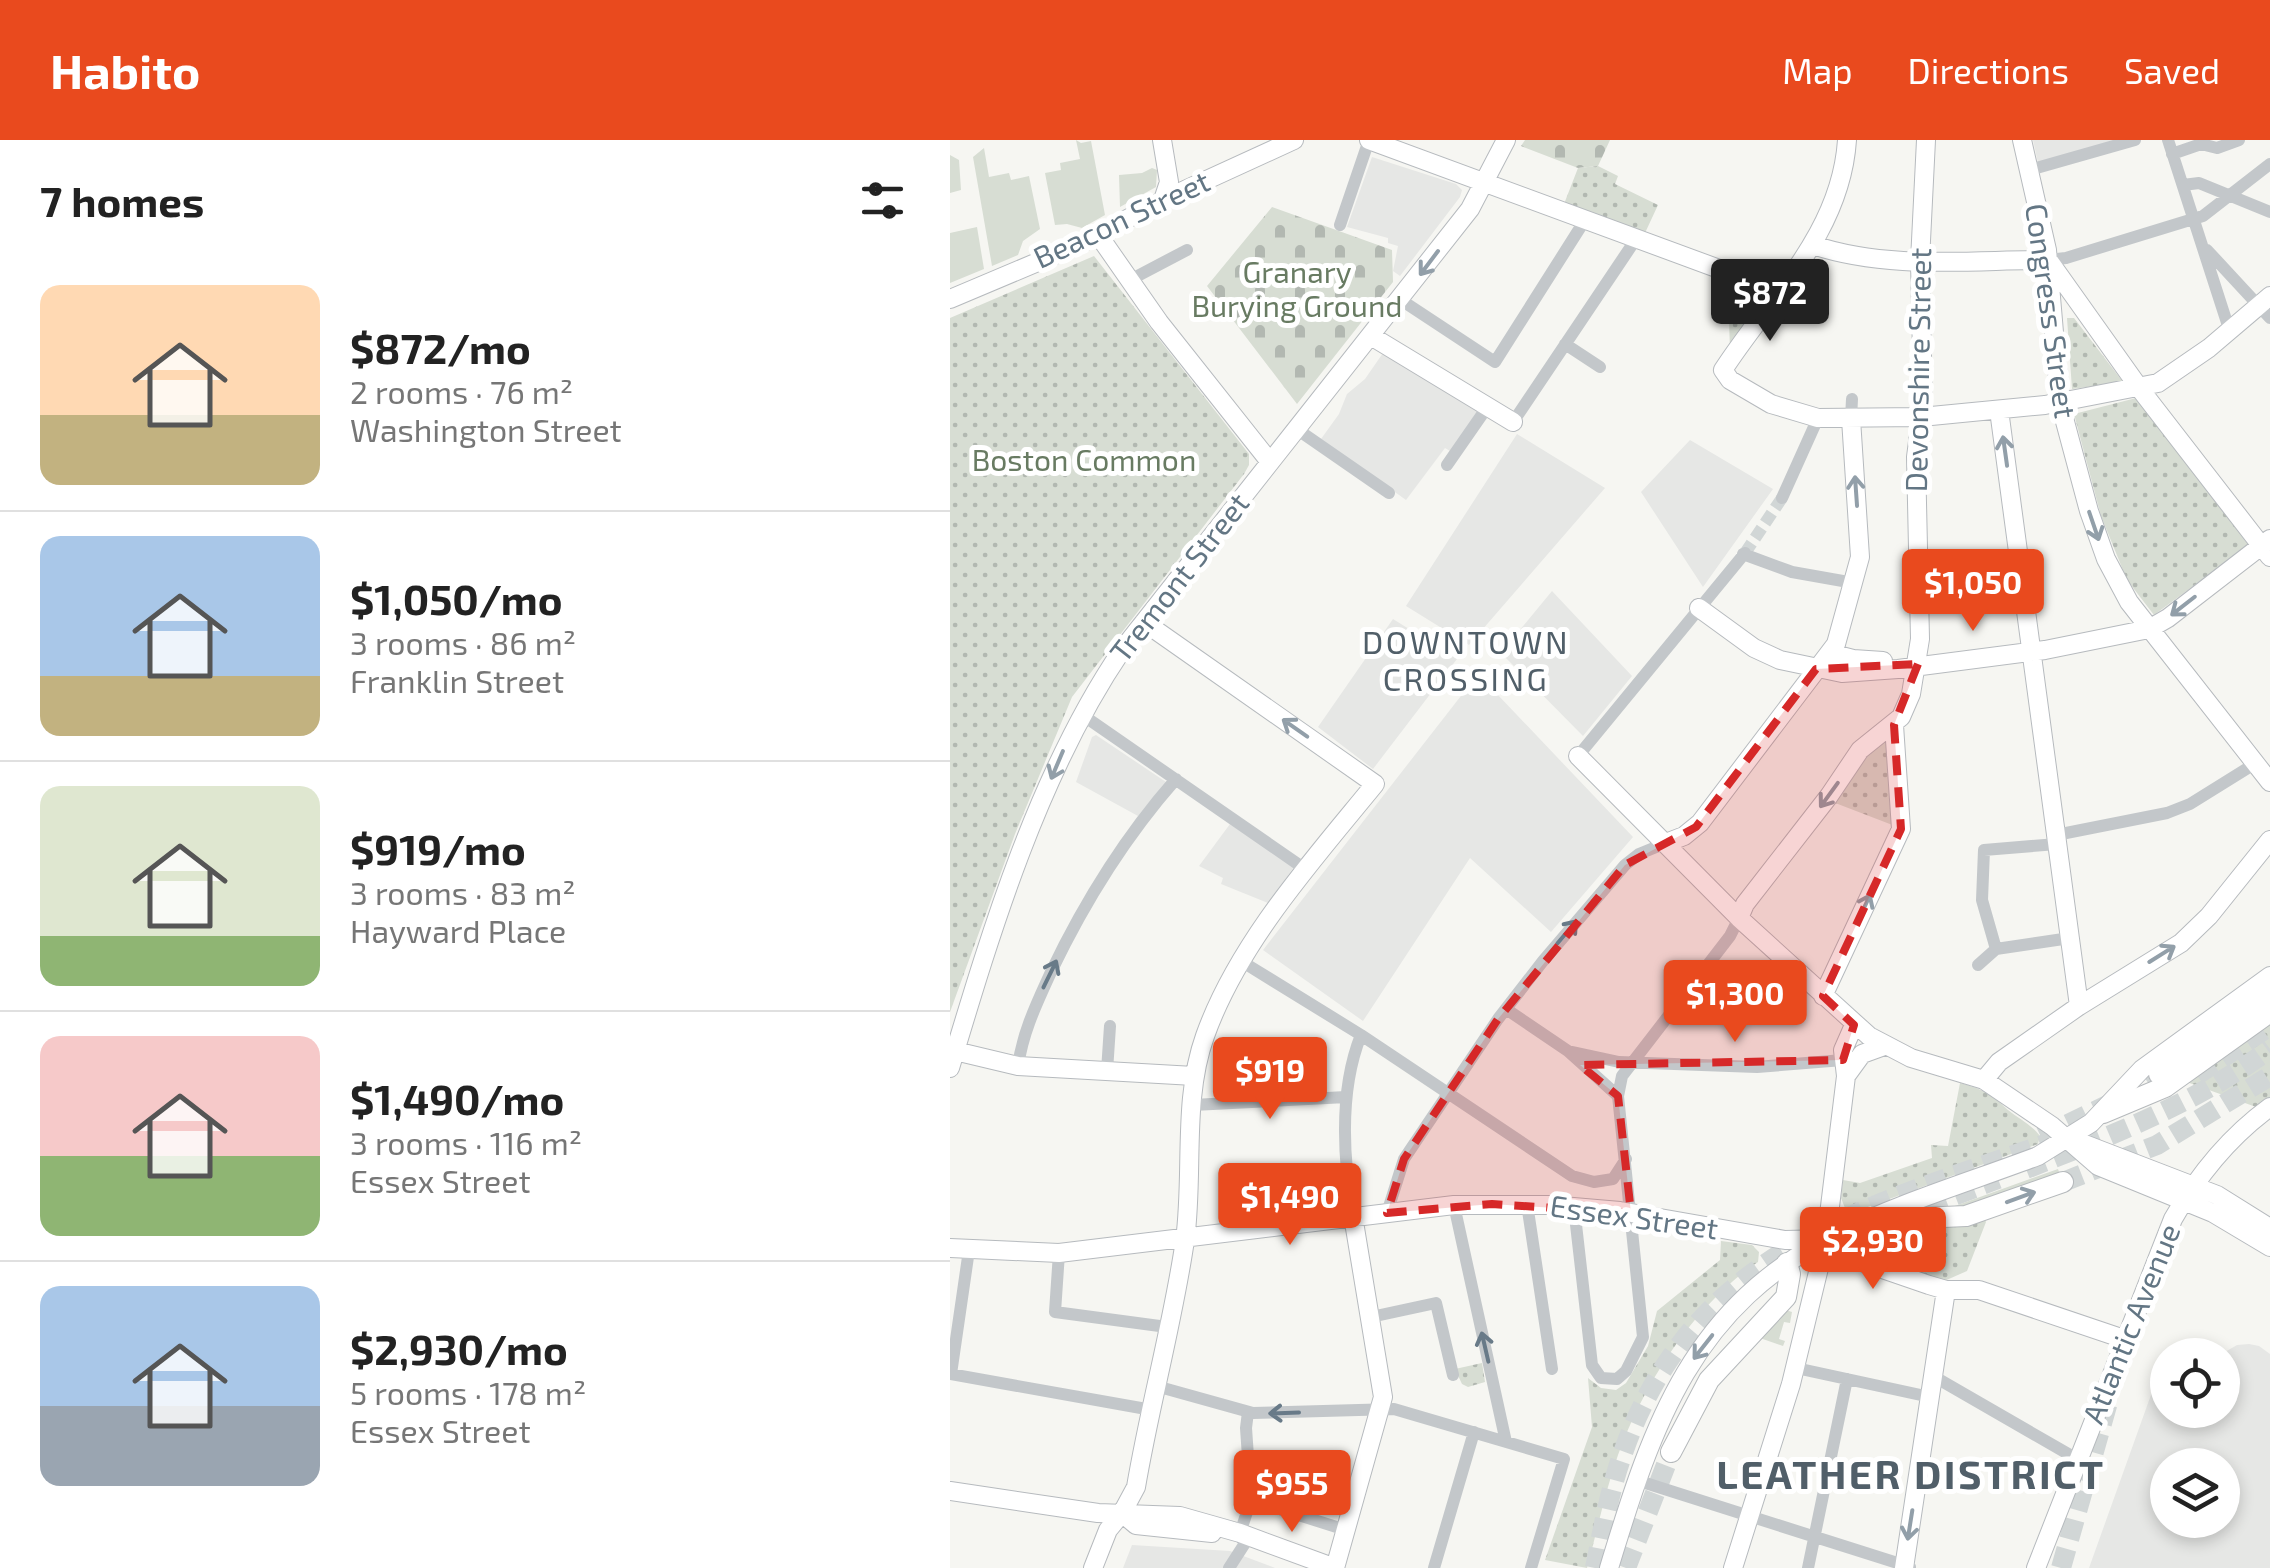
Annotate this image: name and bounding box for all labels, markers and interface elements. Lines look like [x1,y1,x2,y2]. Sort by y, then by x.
text: Habito [50,41,200,99]
text: Map [1782,49,1853,91]
text: Directions [1908,49,2069,91]
text: Saved [2124,49,2220,91]
street label: Beacon Street [1027,162,1215,275]
icon: filters [855,173,910,228]
text: 7 homes [40,175,204,225]
street label: Congress Street [2019,201,2085,420]
street label: Devonshire Street [1897,248,1937,492]
one-way arrow [1418,249,1439,276]
park label: Granary Burying Ground [1191,253,1403,323]
pin: $872 [1711,259,1829,344]
text: $872 [1733,272,1807,310]
text: $872/mo [350,322,531,372]
icon: home [120,325,240,445]
text: 2 rooms · 76 m² [350,372,573,410]
text: Washington Street [350,410,622,448]
one-way arrow [1995,436,2014,468]
park label: Boston Common [972,441,1196,477]
one-way arrow [1846,475,1865,507]
street label: Tremont Street [1101,485,1256,668]
one-way arrow [2086,509,2104,540]
pin: $1,050 [1892,549,2054,634]
text: $1,050 [1924,562,2022,600]
text: $1,050/mo [350,573,563,623]
icon: home [120,576,240,696]
one-way arrow [2170,596,2197,617]
district label: DOWNTOWN CROSSING [1362,622,1570,697]
text: 3 rooms · 86 m² [350,623,576,661]
text: Franklin Street [350,661,564,699]
one-way arrow [1282,718,1309,739]
one-way arrow [1047,749,1065,779]
one-way arrow [1819,781,1840,808]
text: $919/mo [350,823,526,873]
icon: home [120,826,240,946]
text: 3 rooms · 83 m² [350,873,575,911]
one-way arrow [1856,893,1874,924]
text: Hayward Place [350,911,566,949]
one-way arrow [1555,920,1577,946]
one-way arrow [2147,944,2176,965]
one-way arrow [1041,960,1060,990]
pin: $1,300 [1654,960,1816,1045]
text: $1,300 [1686,973,1784,1011]
pin: $919 [1211,1037,1329,1122]
text: $919 [1235,1050,1305,1088]
text: $1,490/mo [350,1073,564,1123]
icon: home [120,1076,240,1196]
text: 3 rooms · 116 m² [350,1123,582,1161]
text: Essex Street [350,1161,531,1199]
pin: $1,490 [1209,1163,1371,1248]
text: $1,490 [1240,1176,1340,1214]
street label: Essex Street [1548,1186,1721,1246]
one-way arrow [2005,1187,2036,1205]
pin: $2,930 [1792,1207,1954,1292]
street label: Atlantic Avenue [2074,1218,2187,1429]
text: $2,930 [1822,1220,1924,1258]
text: $2,930/mo [350,1323,568,1373]
icon: home [120,1326,240,1446]
one-way arrow [1474,1332,1493,1364]
one-way arrow [1693,1333,1714,1360]
map controls [2150,1338,2240,1538]
button: locate [2150,1338,2240,1428]
text: 5 rooms · 178 m² [350,1373,586,1411]
one-way arrow [1268,1403,1300,1422]
text: Essex Street [350,1411,531,1449]
button: layers [2150,1448,2240,1538]
district label: LEATHER DISTRICT [1716,1449,2106,1497]
pin: $955 [1233,1450,1351,1535]
text: $955 [1256,1463,1328,1501]
one-way arrow [1901,1508,1919,1541]

